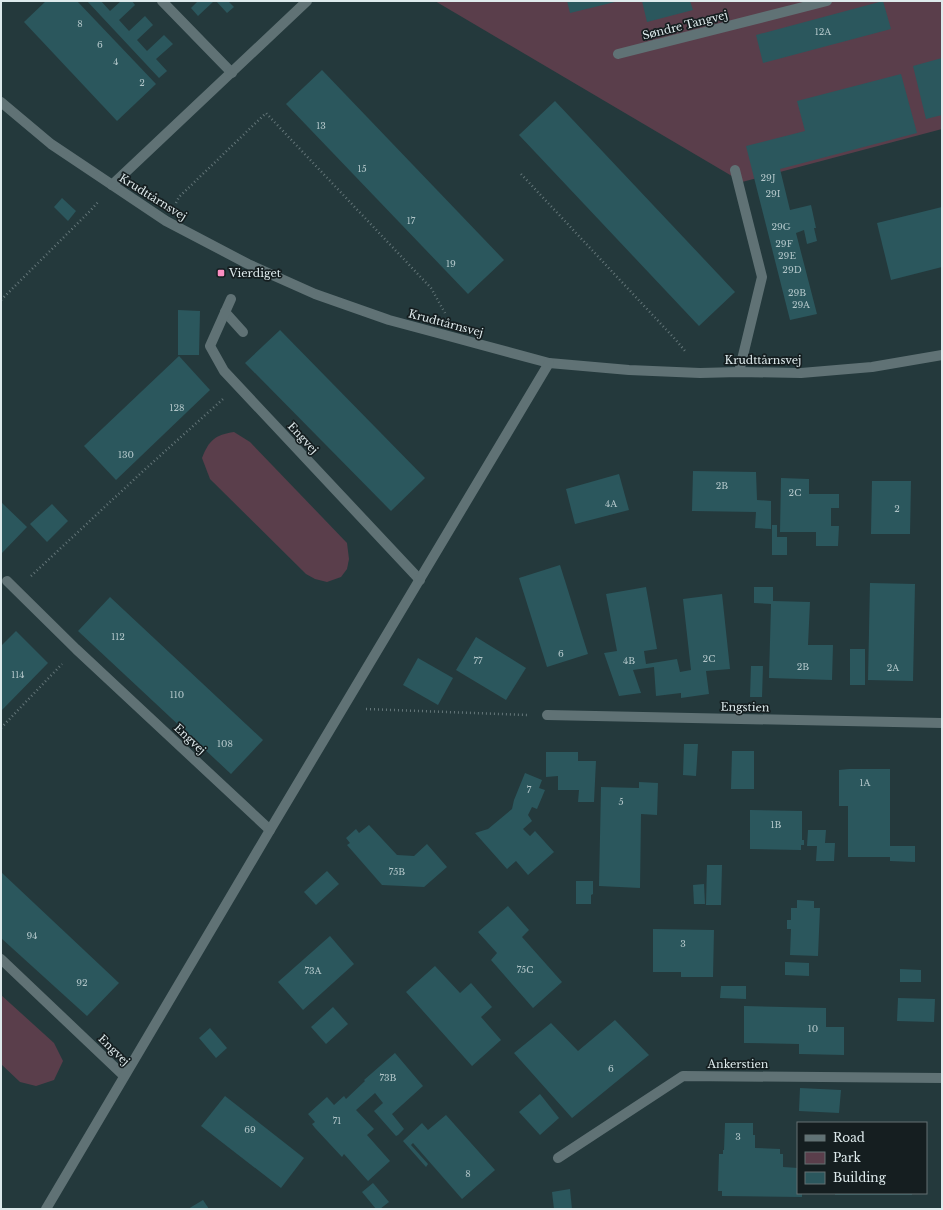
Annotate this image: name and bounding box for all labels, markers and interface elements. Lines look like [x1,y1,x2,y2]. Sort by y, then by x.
street label: Søndre Tangvej [641,8,729,42]
house number: 8 [77,18,83,29]
house number: 12A [815,26,832,37]
house number: 6 [97,39,103,50]
house number: 4 [113,56,119,67]
house number: 2 [139,77,145,88]
house number: 13 [316,120,326,131]
house number: 15 [357,163,367,174]
street label: Krudttårnsvej [117,171,189,223]
house number: 29J [761,172,776,183]
house number: 29I [765,188,781,199]
house number: 17 [407,215,416,226]
house number: 29G [771,221,791,232]
house number: 29F [775,238,793,249]
house number: 29E [778,250,796,261]
house number: 19 [446,258,456,269]
house number: 29D [782,264,802,275]
place label: Vierdiget [228,266,282,280]
marker: Vierdiget [216,268,226,278]
house number: 29B [788,287,806,298]
house number: 29A [792,299,811,310]
street label: Krudttårnsvej [407,306,485,340]
street label: Krudttårnsvej [725,353,801,367]
house number: 128 [169,402,185,413]
street label: Engvej [285,419,321,457]
house number: 130 [118,449,134,460]
house number: 2B [716,480,728,491]
house number: 2C [789,487,801,498]
house number: 4A [605,498,618,509]
house number: 2 [894,503,900,514]
house number: 112 [111,631,125,642]
house number: 6 [558,648,564,659]
house number: 2C [703,653,715,664]
house number: 77 [473,655,483,666]
house number: 4B [623,655,635,666]
house number: 2B [797,661,809,672]
house number: 2A [887,662,900,673]
house number: 114 [11,669,25,680]
house number: 110 [170,689,184,700]
street label: Engstien [720,700,770,714]
street label: Engvej [171,721,209,757]
house number: 108 [217,738,233,749]
house number: 1A [860,777,872,788]
house number: 7 [527,784,532,795]
house number: 5 [618,796,624,807]
house number: 1B [771,819,782,830]
house number: 75B [389,866,405,877]
house number: 94 [26,930,38,941]
house number: 3 [680,938,686,949]
house number: 75C [517,964,533,975]
house number: 73A [304,965,323,976]
house number: 92 [76,977,88,988]
house number: 10 [808,1023,818,1034]
street label: Engvej [95,1032,133,1068]
street label: Ankerstien [707,1057,769,1071]
house number: 6 [608,1063,614,1074]
house number: 73B [380,1072,397,1083]
house number: 71 [333,1115,341,1126]
legend [797,1122,927,1194]
house number: 69 [244,1124,256,1135]
text: Road [833,1130,865,1145]
house number: 3 [735,1131,741,1142]
text: Park [833,1150,861,1165]
house number: 8 [465,1168,471,1179]
text: Building [833,1170,887,1185]

